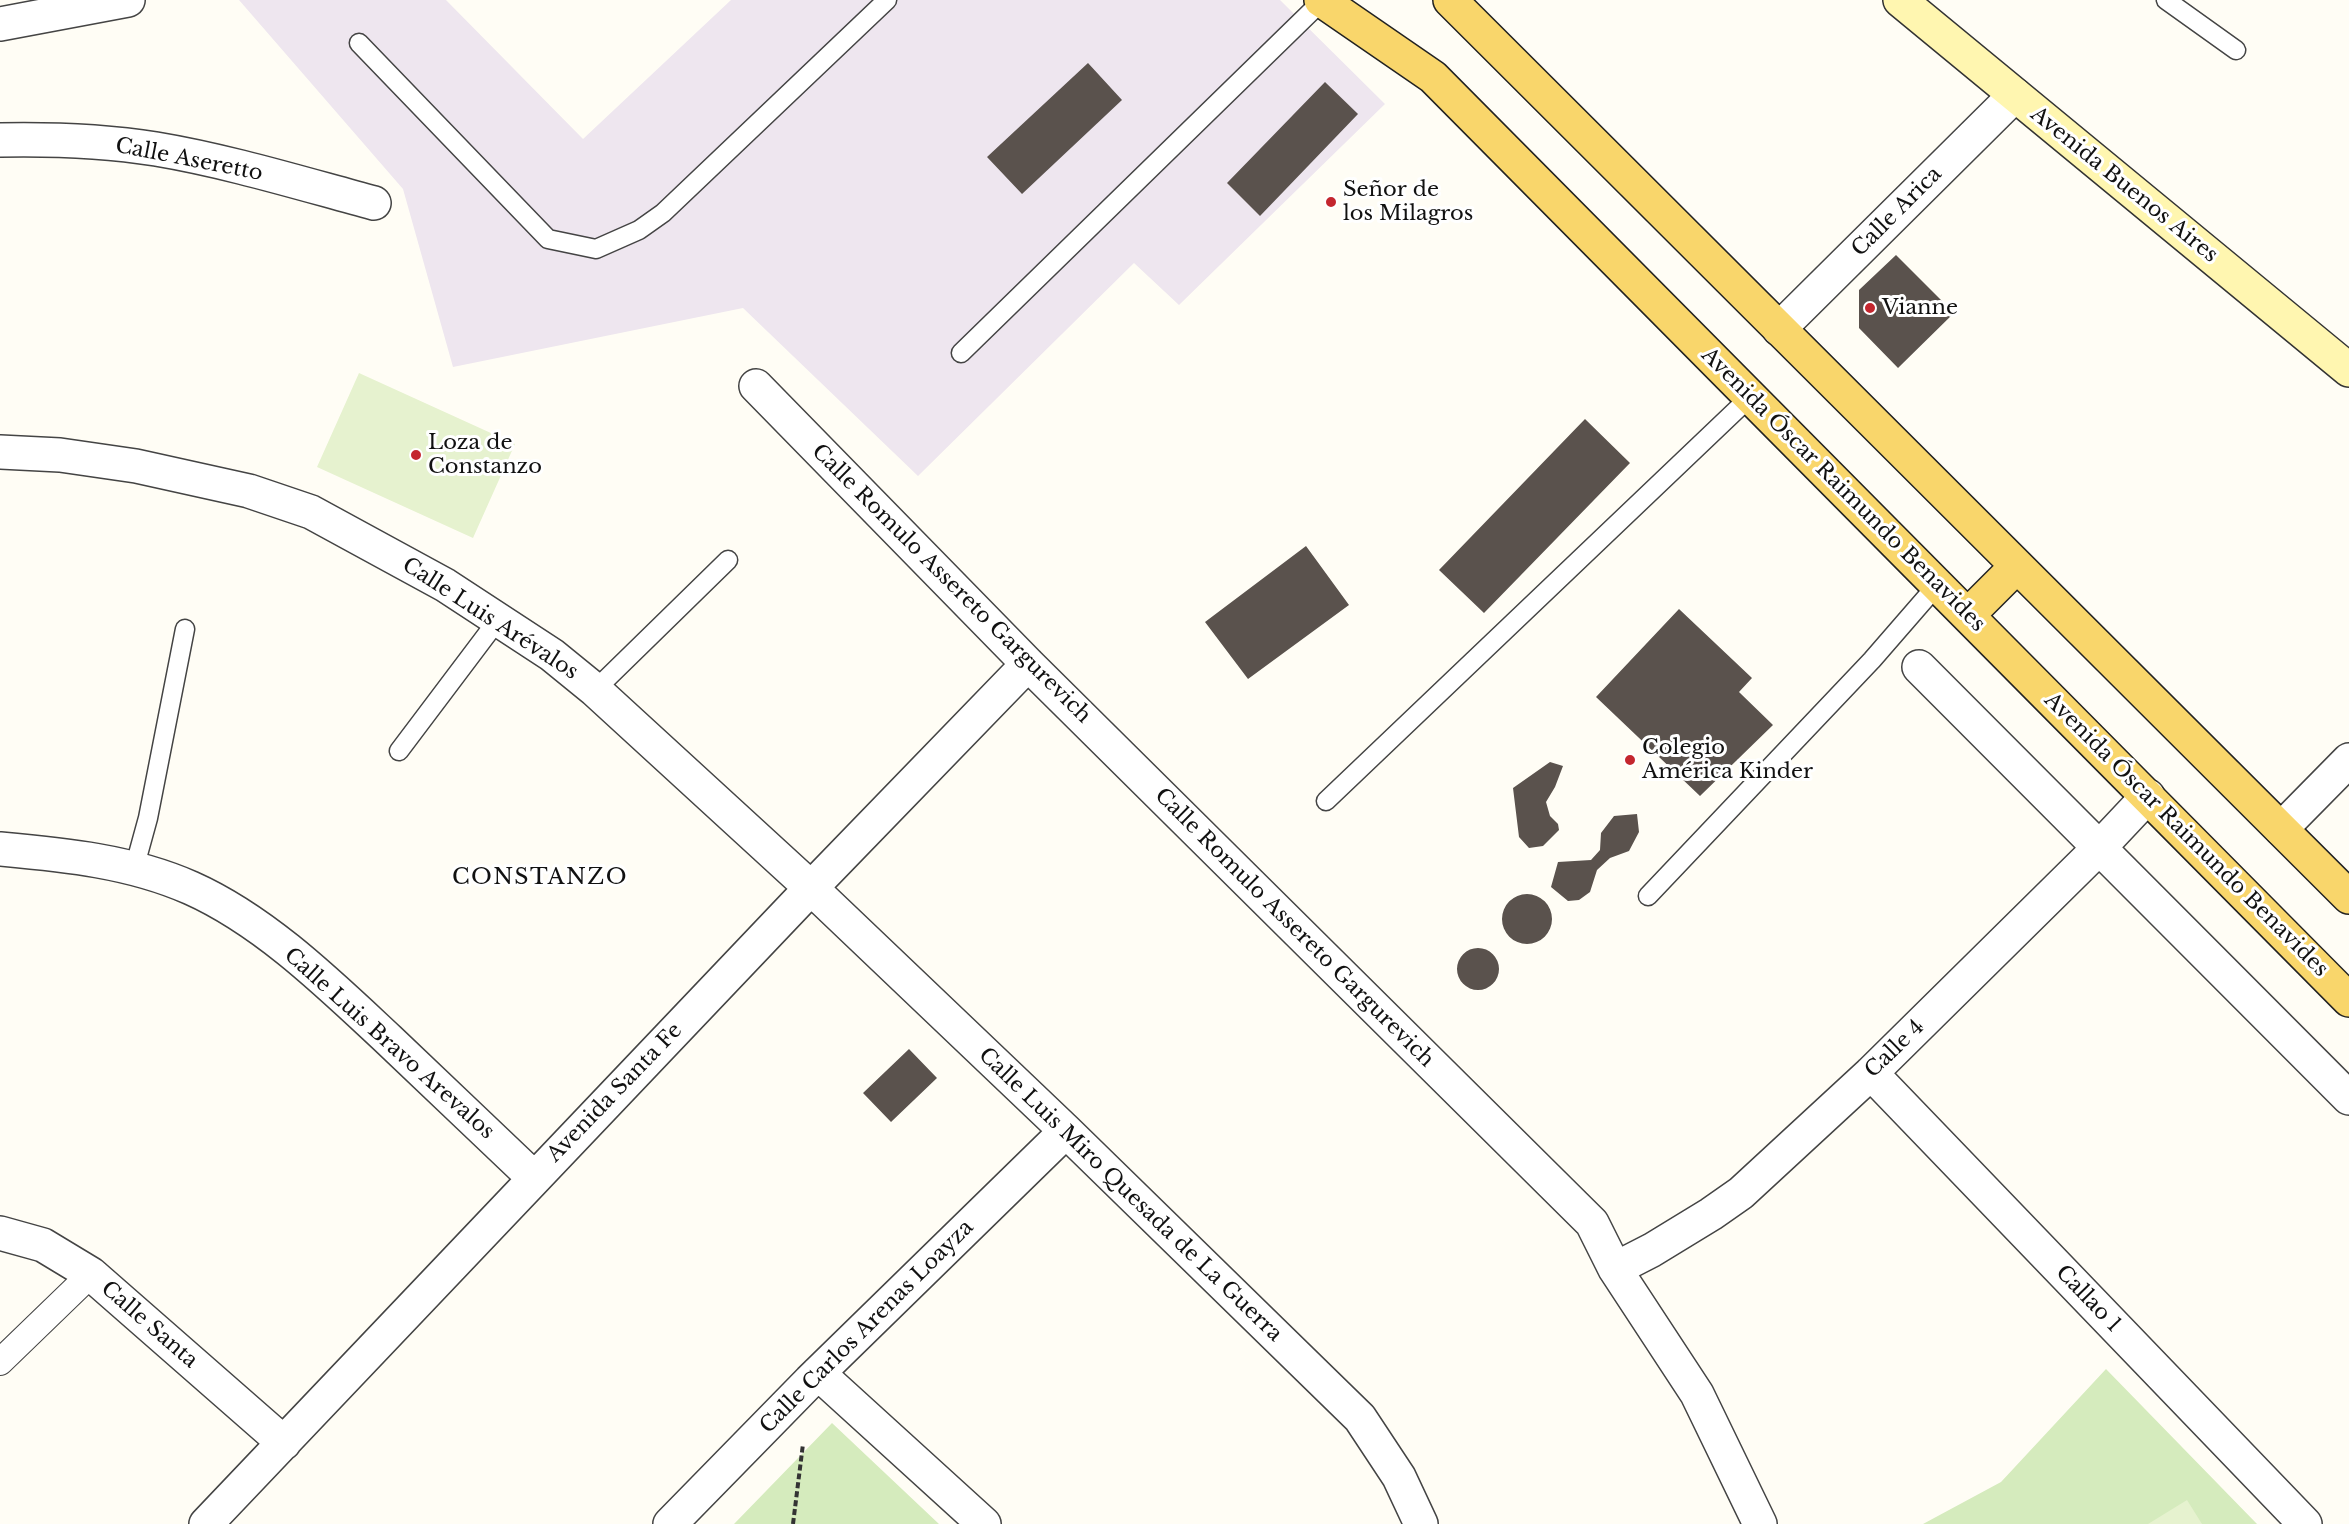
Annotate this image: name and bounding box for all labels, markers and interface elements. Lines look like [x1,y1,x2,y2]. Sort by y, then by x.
street label: Avenida Buenos Aires [2025,102,2223,268]
street label: Calle Aseretto [113,133,265,187]
street label: Calle Arica [1847,162,1947,262]
place label: Señor de los Milagros [1343,177,1473,227]
marker: Señor de los Milagros [1324,195,1338,209]
place label: Vianne [1882,295,1958,321]
marker: Vianne [1863,301,1877,315]
street label: Avenida Óscar Raimundo Benavides [1696,343,1990,637]
place label: Loza de Constanzo [428,430,542,480]
street label: Calle Romulo Assereto Gargurevich [806,439,1096,729]
marker: Loza de Constanzo [409,448,423,462]
street label: Calle Luis Arévalos [397,553,583,685]
street label: Avenida Óscar Raimundo Benavides [2039,688,2333,982]
place label: Colegio América Kinder [1642,735,1813,785]
marker: Colegio América Kinder [1623,753,1637,767]
street label: Calle Romulo Assereto Gargurevich [1149,783,1439,1073]
district label: CONSTANZO [452,865,628,891]
street label: Calle Luis Bravo Arevalos [279,943,499,1145]
street label: Calle 4 [1860,1015,1930,1083]
street label: Avenida Santa Fe [542,1018,688,1168]
street label: Calle Luis Miro Quesada de La Guerra [973,1043,1287,1347]
street label: Calle Carlos Arenas Loayza [755,1215,979,1439]
street label: Callao 1 [2050,1260,2126,1338]
street label: Calle Santa [96,1276,202,1374]

